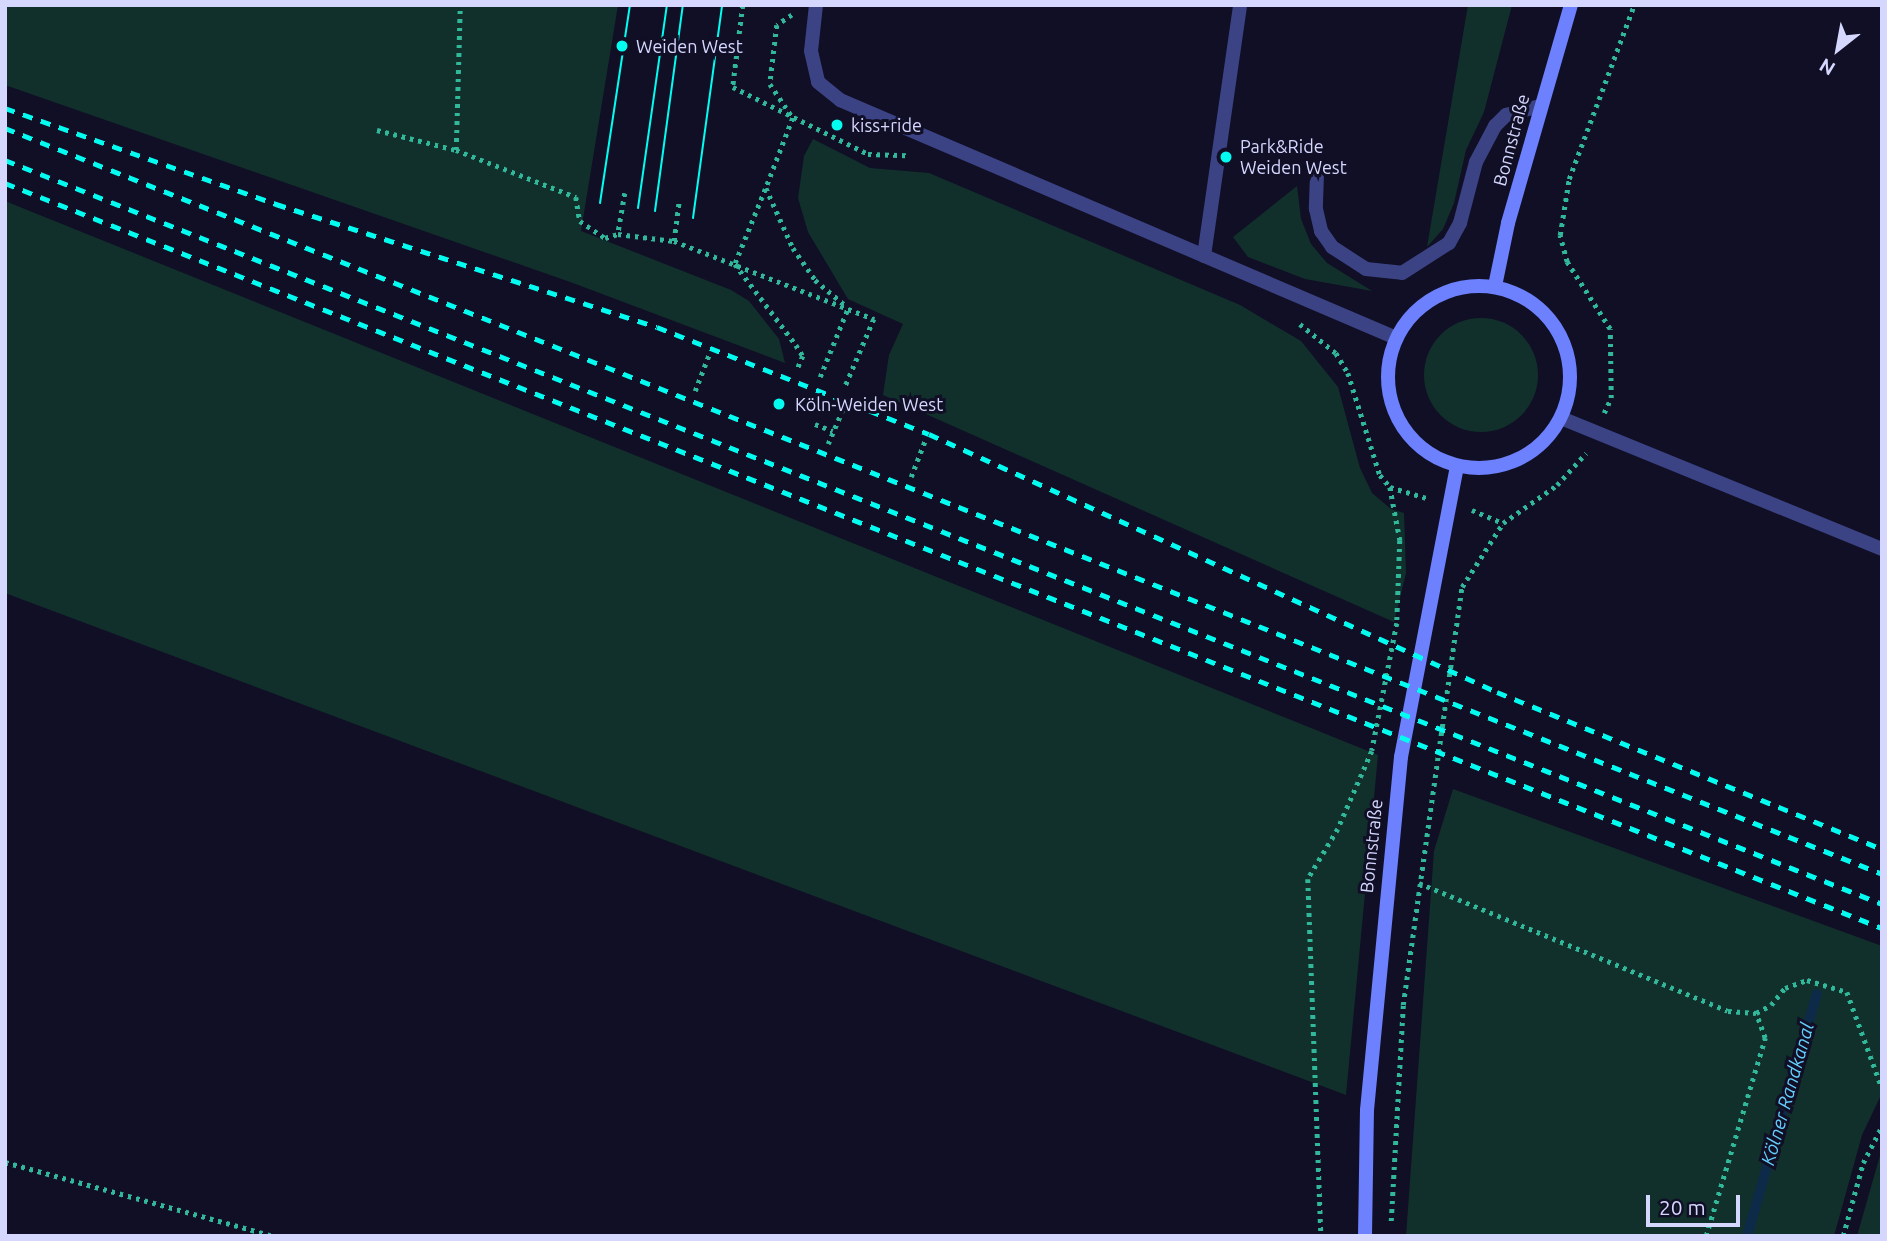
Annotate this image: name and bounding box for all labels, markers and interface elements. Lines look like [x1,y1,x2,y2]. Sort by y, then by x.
north arrow [1803,14,1873,84]
place label: Weiden West [636,35,743,57]
marker: Weiden West [614,38,630,54]
text: N [1815,54,1839,80]
street label: Bonnstraße [1488,92,1534,188]
place label: kiss+ride [851,114,922,136]
marker: kiss+ride [829,117,845,133]
place label: Park&Ride Weiden West [1240,136,1347,178]
marker: Park&Ride Weiden West [1218,149,1234,165]
place label: Köln-Weiden West [795,393,943,415]
marker: Köln-Weiden West [769,394,789,414]
street label: Bonnstraße [1355,798,1387,894]
water label: Kölner Randkanal [1757,1020,1819,1168]
scale bar [1649,1182,1744,1226]
text: 20 m [1659,1195,1706,1219]

